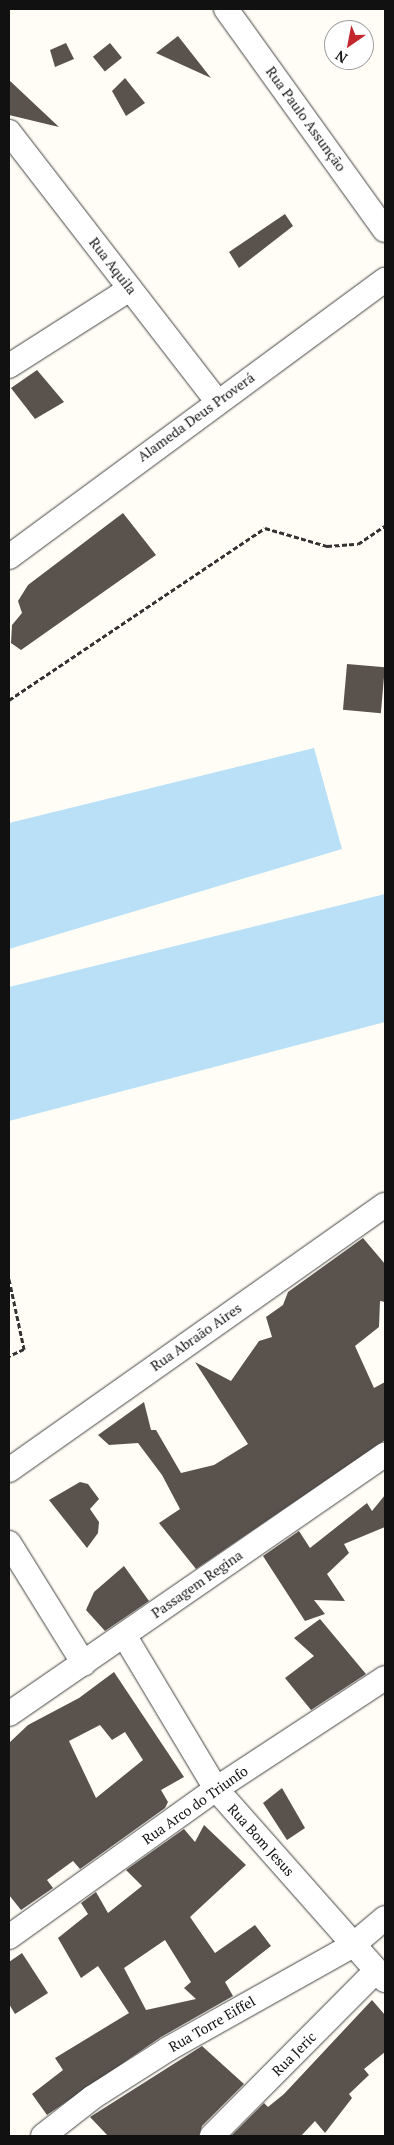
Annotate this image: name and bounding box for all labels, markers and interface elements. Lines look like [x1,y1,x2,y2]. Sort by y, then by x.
north arrow [324,20,374,70]
text: N [331,46,351,68]
street label: Rua Paulo Assunção [262,63,350,175]
street label: Rua Aquila [86,234,140,298]
street label: Alameda Deus Proverá [134,369,258,465]
street label: Rua Abraão Aires [147,1299,245,1375]
street label: Passagem Regina [148,1546,246,1622]
street label: Rua Arco do Triunfo [139,1762,251,1848]
street label: Rua Bom Jesus [224,1800,298,1880]
street label: Rua Torre Eiffel [166,1992,258,2056]
street label: Rua Jeric [268,2028,320,2080]

